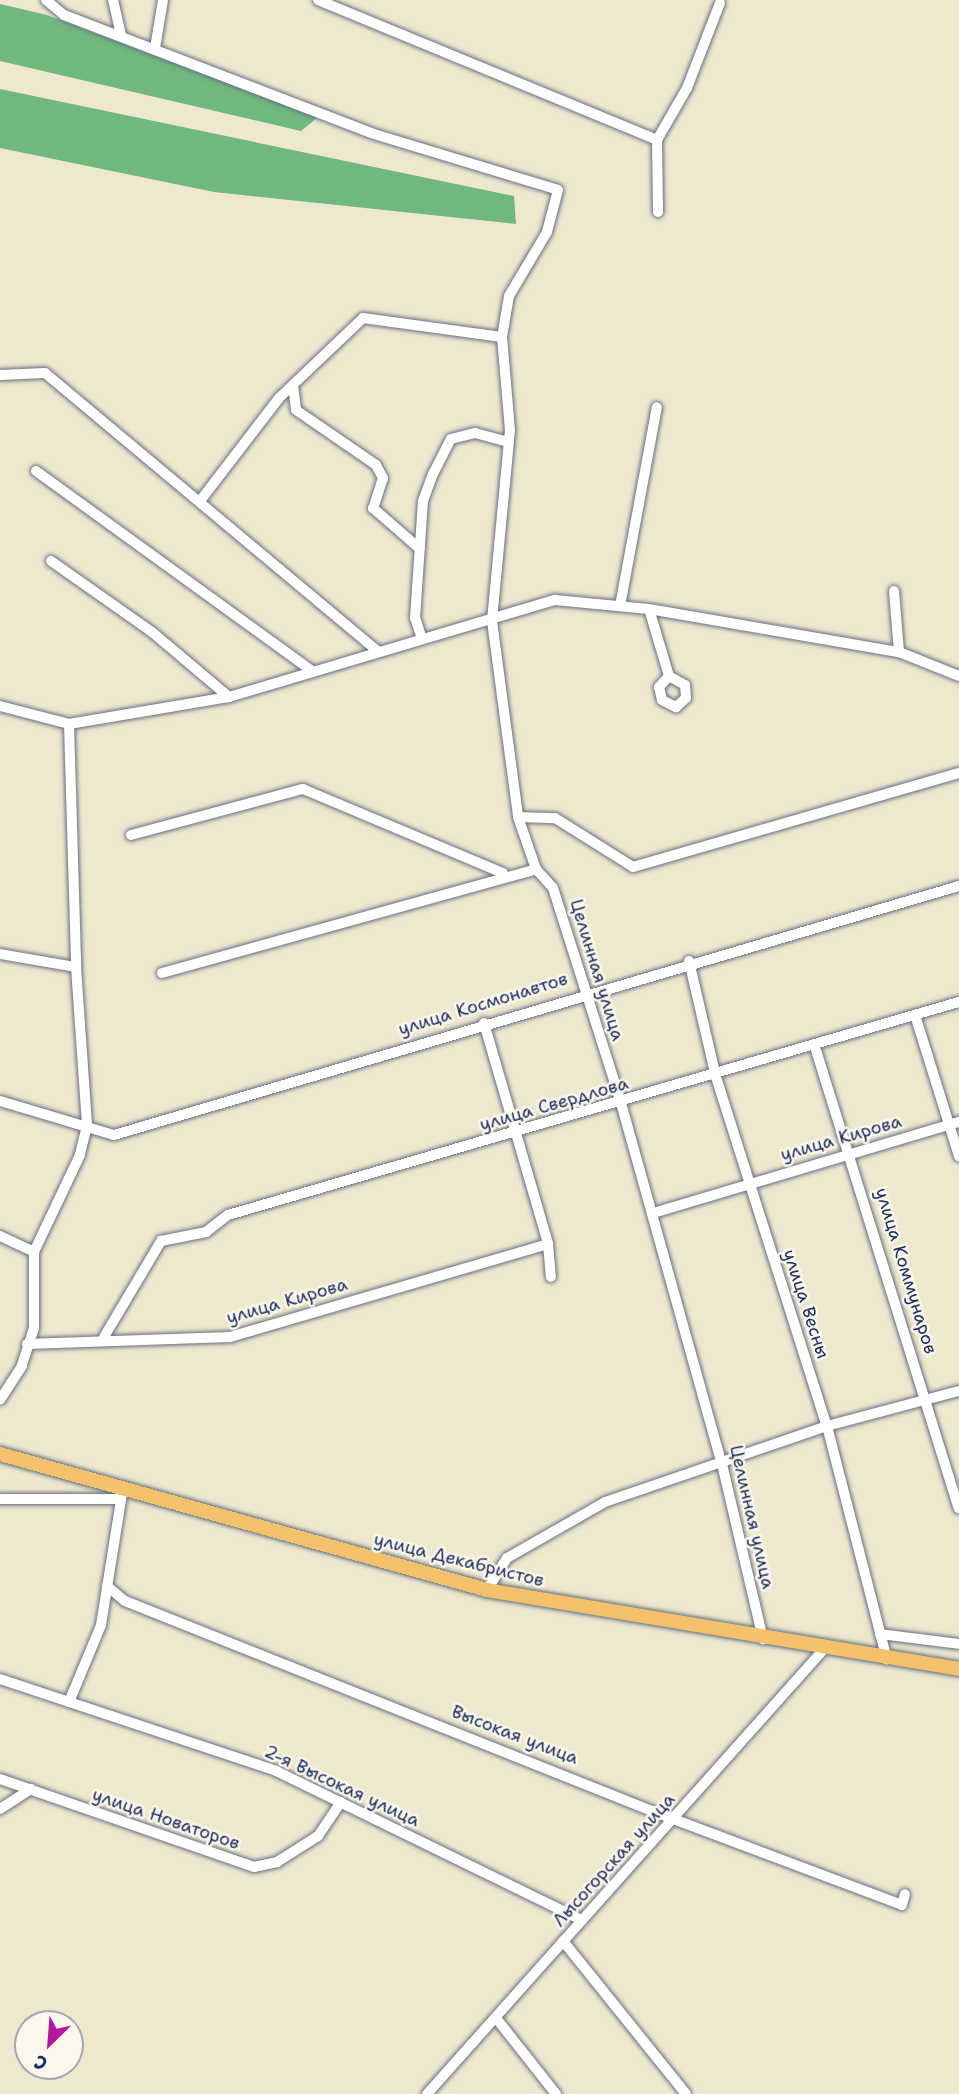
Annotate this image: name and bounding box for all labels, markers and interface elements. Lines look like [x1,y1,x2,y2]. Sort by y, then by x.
street label: Целинная улица [565,897,629,1043]
street label: улица Космонавтов [396,968,570,1040]
street label: улица Свердлова [477,1072,631,1136]
street label: улица Кирова [778,1110,904,1166]
street label: улица Коммунаров [870,1185,942,1357]
street label: улица Весны [778,1247,834,1361]
street label: улица Кирова [224,1273,350,1329]
street label: Целинная улица [725,1443,779,1591]
street label: улица Декабристов [372,1528,546,1592]
street label: Высокая улица [449,1701,581,1769]
street label: 2-я Высокая улица [261,1741,423,1831]
street label: улица Новаторов [89,1784,243,1854]
street label: Лысогорская улица [548,1789,680,1931]
north arrow [14,2010,84,2080]
text: С [30,2049,51,2076]

